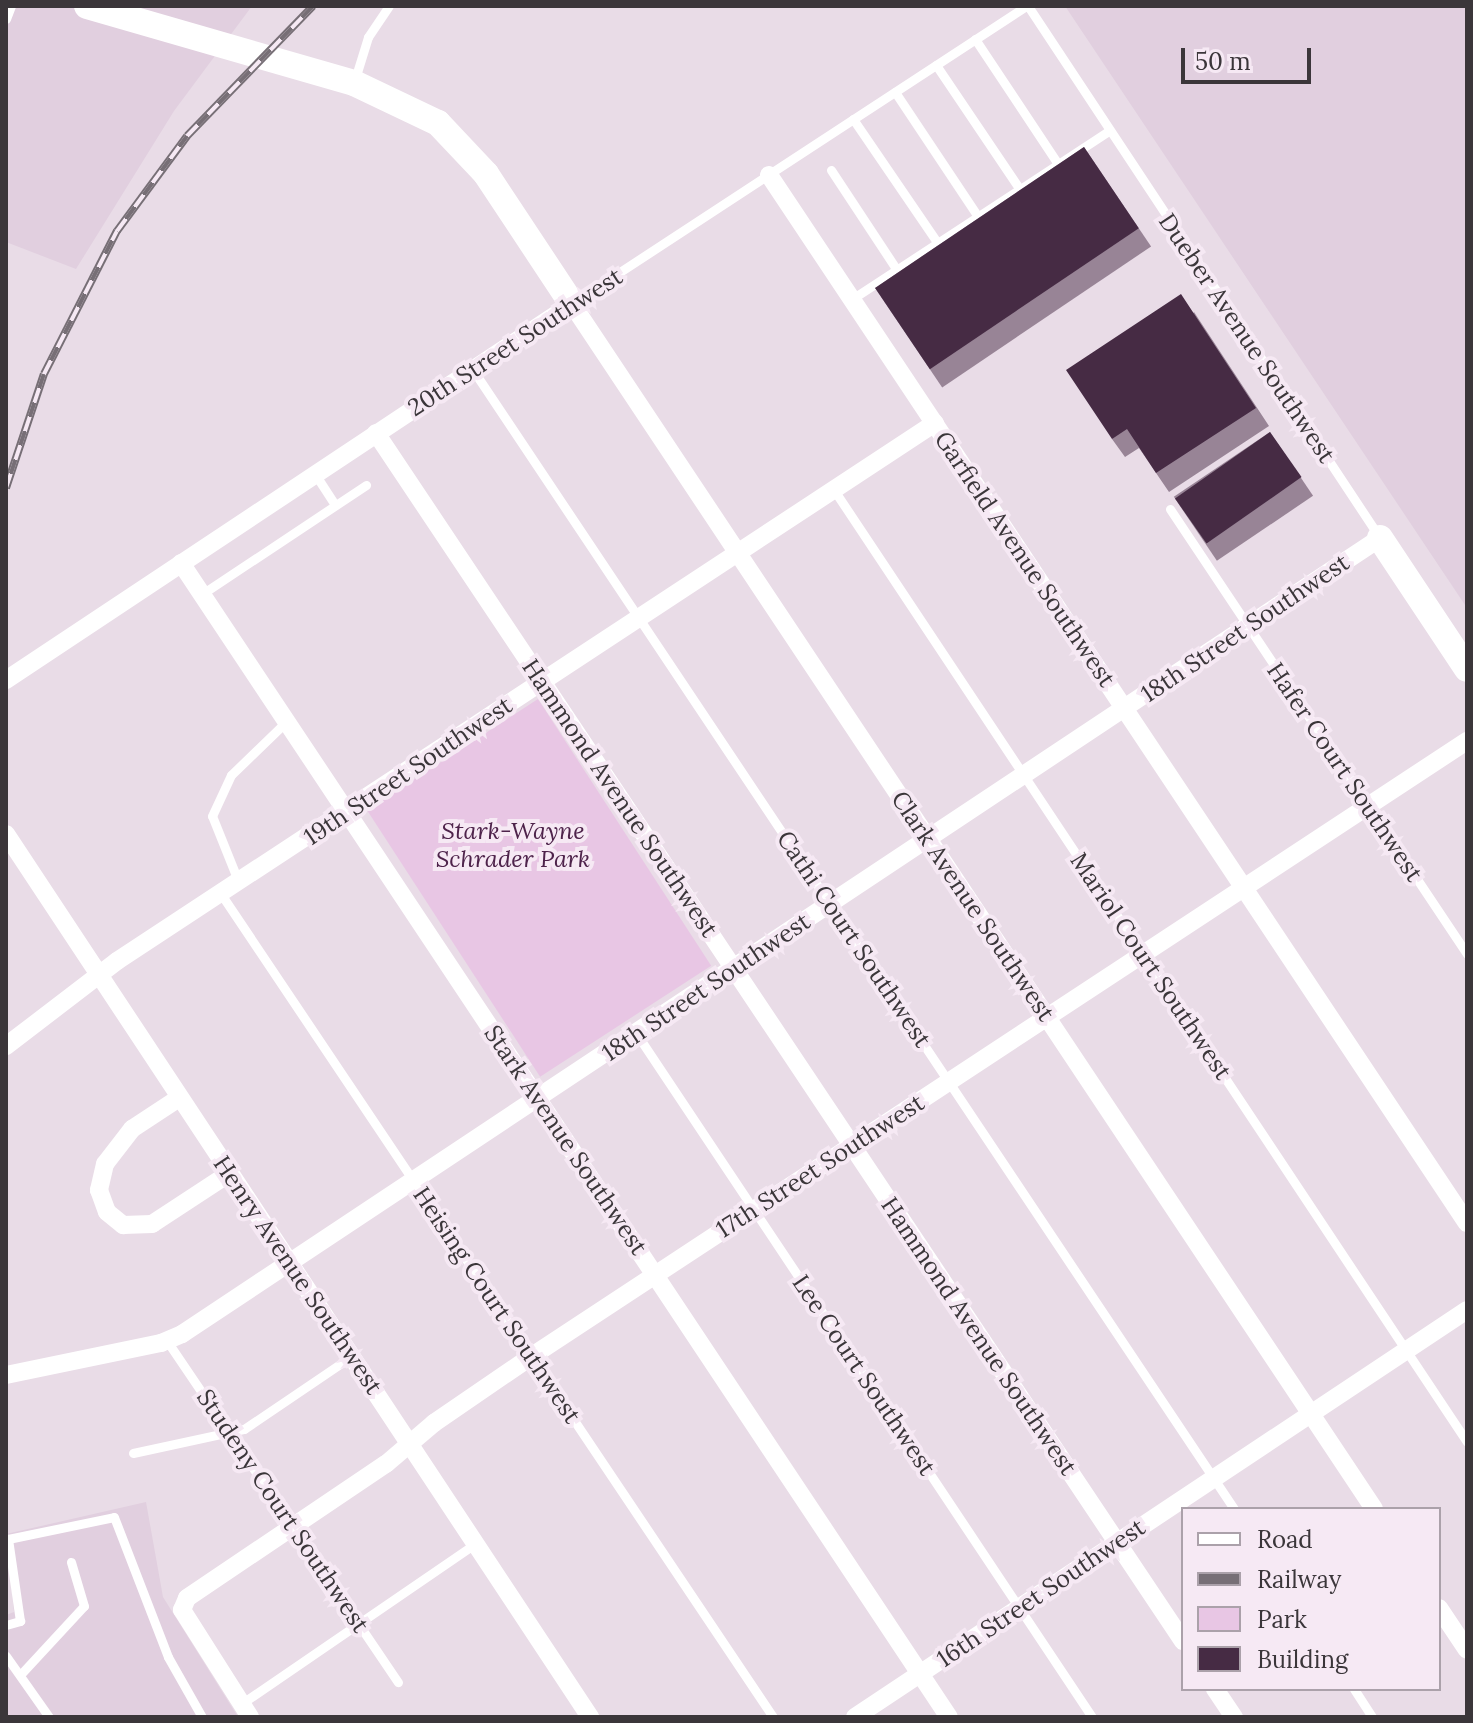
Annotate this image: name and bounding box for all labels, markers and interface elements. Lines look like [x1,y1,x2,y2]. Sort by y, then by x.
scale bar [1185,32,1315,82]
text: 50 m [1195,46,1251,77]
street label: Dueber Avenue Southwest [1153,208,1341,468]
street label: 20th Street Southwest [402,262,628,422]
street label: Garfield Avenue Southwest [929,426,1121,692]
street label: 18th Street Southwest [1136,548,1354,708]
street label: Hammond Avenue Southwest [516,654,724,942]
street label: Hafer Court Southwest [1261,657,1429,887]
street label: 19th Street Southwest [298,691,518,851]
street label: Clark Avenue Southwest [885,786,1061,1026]
park label: Stark-Wayne Schrader Park [436,817,590,873]
street label: Cathi Court Southwest [771,825,937,1053]
street label: Mariol Court Southwest [1064,847,1238,1085]
street label: 18th Street Southwest [597,907,815,1067]
street label: Stark Avenue Southwest [478,1020,654,1260]
street label: 17th Street Southwest [711,1088,929,1244]
street label: Henry Avenue Southwest [207,1150,389,1400]
street label: Heising Court Southwest [407,1181,587,1429]
street label: Hammond Avenue Southwest [875,1192,1083,1480]
street label: Lee Court Southwest [786,1269,942,1481]
street label: Studeny Court Southwest [191,1384,375,1638]
legend [1181,1507,1441,1691]
street label: 16th Street Southwest [931,1513,1151,1673]
text: Road [1257,1524,1313,1555]
text: Railway [1257,1564,1341,1595]
text: Park [1257,1604,1307,1635]
text: Building [1257,1644,1348,1675]

